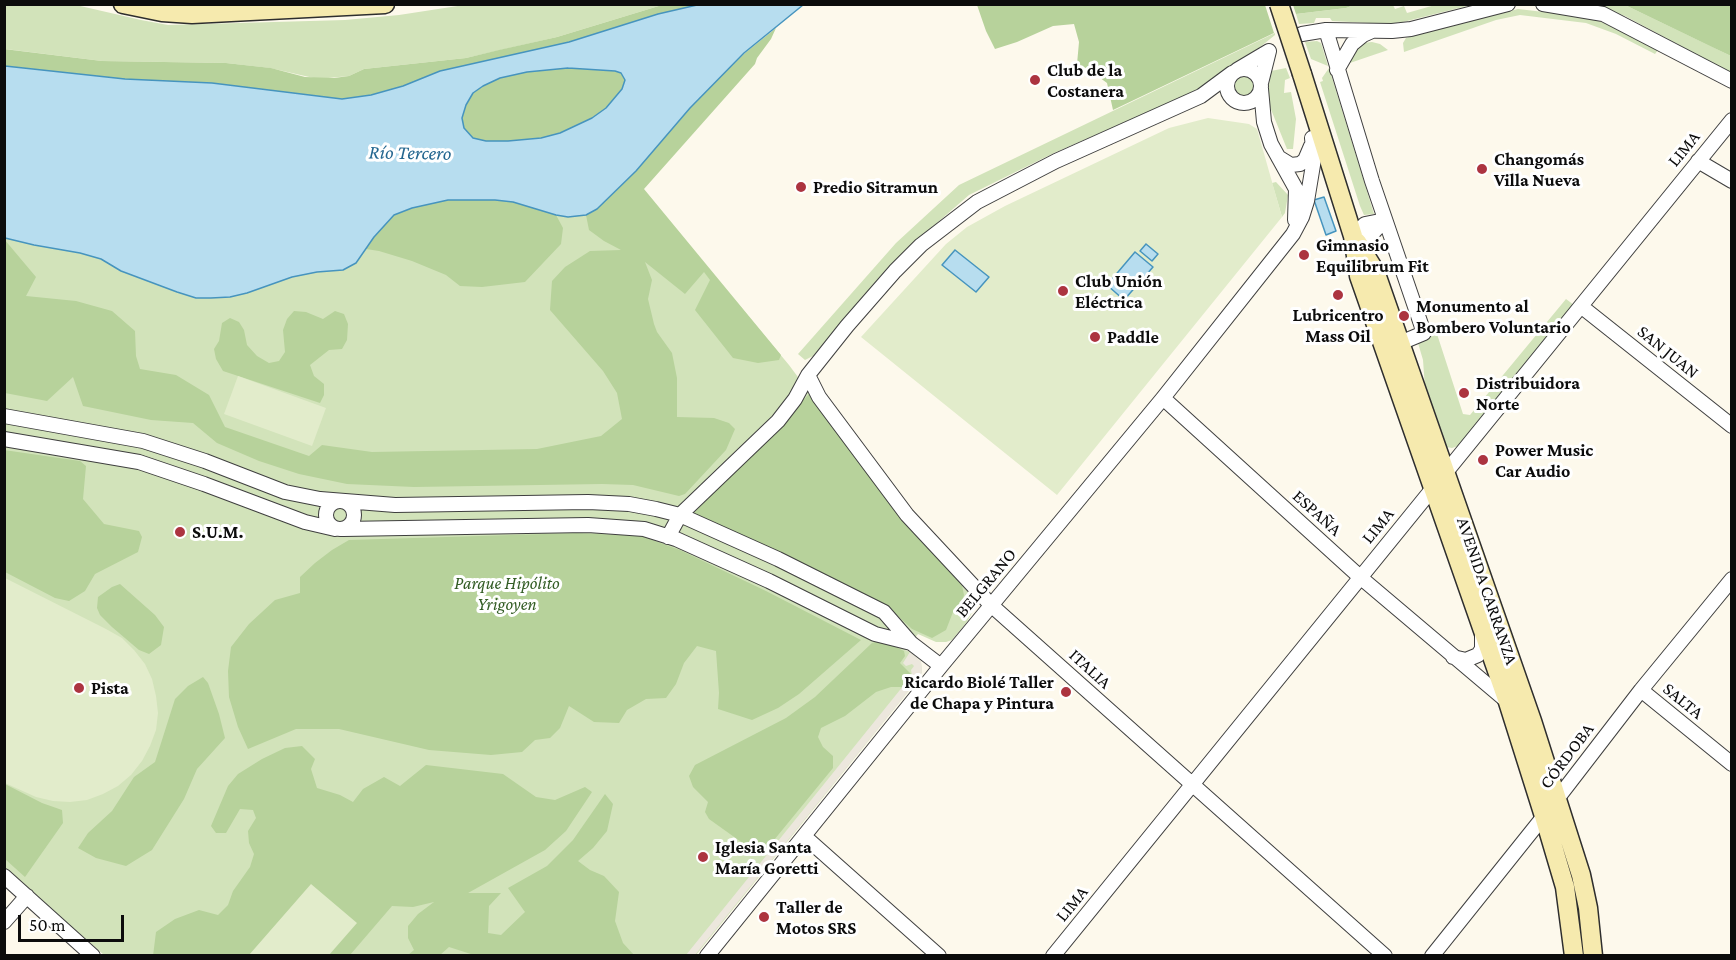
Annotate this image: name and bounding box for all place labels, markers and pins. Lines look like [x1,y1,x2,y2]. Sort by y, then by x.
place label: Club de la Costanera [1047,59,1124,101]
marker: Club de la Costanera [1028,73,1042,87]
place label: Changomás Villa Nueva [1494,148,1584,190]
marker: Changomás Villa Nueva [1475,162,1489,176]
place label: Predio Sitramun [813,176,938,198]
marker: Predio Sitramun [794,180,808,194]
place label: Gimnasio Equilibrum Fit [1316,234,1429,276]
marker: Gimnasio Equilibrum Fit [1297,248,1311,262]
place label: Club Unión Eléctrica [1075,270,1162,312]
marker: Club Unión Eléctrica [1056,284,1070,298]
marker: Lubricentro Mass Oil [1331,288,1345,302]
place label: Monumento al Bombero Voluntario [1416,295,1571,338]
place label: Lubricentro Mass Oil [1292,304,1384,346]
marker: Monumento al Bombero Voluntario [1397,309,1411,323]
place label: Paddle [1107,326,1159,348]
marker: Paddle [1088,330,1102,344]
place label: Distribuidora Norte [1476,372,1580,415]
marker: Distribuidora Norte [1457,386,1471,400]
place label: Power Music Car Audio [1495,439,1593,482]
marker: Power Music Car Audio [1476,453,1490,467]
place label: S.U.M. [192,521,243,543]
marker: S.U.M. [173,525,187,539]
place label: Ricardo Biolé Taller de Chapa y Pintura [904,671,1054,714]
place label: Pista [91,677,129,699]
marker: Pista [72,681,86,695]
marker: Ricardo Biolé Taller de Chapa y Pintura [1059,685,1073,699]
place label: Iglesia Santa María Goretti [715,836,818,878]
marker: Iglesia Santa María Goretti [696,850,710,864]
place label: Taller de Motos SRS [776,896,856,938]
marker: Taller de Motos SRS [757,910,771,924]

